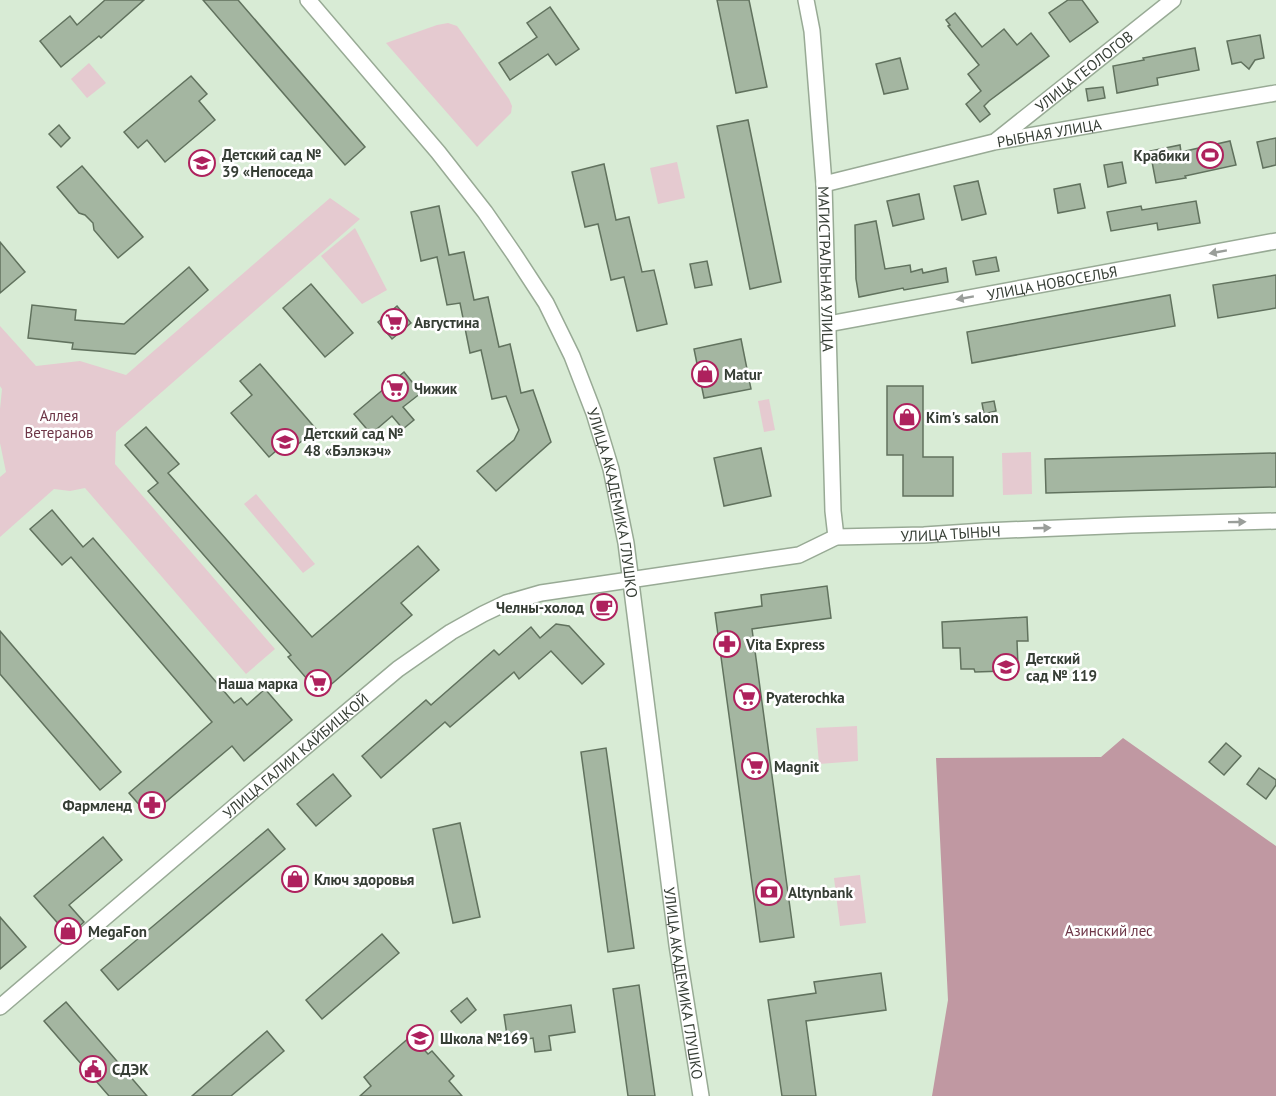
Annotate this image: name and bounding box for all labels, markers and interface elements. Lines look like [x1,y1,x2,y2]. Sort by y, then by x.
street label: УЛИЦА ГЕОЛОГОВ [1031,26,1137,116]
street label: РЫБНАЯ УЛИЦА [995,114,1103,151]
sports icon: Крабики [1195,140,1225,170]
place label: Детский сад № 39 «Непоседа [222,145,322,181]
place label: Крабики [1133,146,1190,165]
school or university icon: Детский сад № 39 «Непоседа [187,148,217,178]
street label: МАГИСТРАЛЬНАЯ УЛИЦА [815,186,838,352]
one-way arrow [1209,247,1228,256]
street label: УЛИЦА НОВОСЕЛЬЯ [985,261,1119,304]
one-way arrow [955,294,974,303]
supermarket icon: Августина [379,307,409,337]
place label: Августина [414,313,479,332]
shop icon: Matur [690,359,720,389]
place label: Matur [724,365,763,384]
supermarket icon: Чижик [380,373,410,403]
place label: Чижик [414,379,458,398]
shop icon: Kim's salon [892,402,922,432]
street label: УЛИЦА АКАДЕМИКА ГЛУШКО [583,405,642,599]
park label: Аллея Ветеранов [25,406,93,442]
place label: Kim's salon [926,408,999,427]
place label: Детский сад № 48 «Бэлэкэч» [304,424,404,460]
school or university icon: Детский сад № 48 «Бэлэкэч» [270,427,300,457]
one-way arrow [1228,517,1247,527]
street label: УЛИЦА ТЫНЫЧ [900,521,1001,545]
one-way arrow [1033,524,1052,533]
cafe icon: Челны-холод [589,592,619,622]
place label: Челны-холод [496,598,584,617]
pharmacy icon: Vita Express [712,629,742,659]
place label: Vita Express [745,635,825,654]
place label: Детский сад № 119 [1026,649,1097,685]
school or university icon: Детский сад № 119 [991,652,1021,682]
supermarket icon: Наша марка [303,668,333,698]
place label: Наша марка [218,674,298,693]
supermarket icon: Pyaterochka [732,682,762,712]
place label: Pyaterochka [766,688,845,707]
street label: УЛИЦА ГАЛИИ КАЙБИЦКОЙ [219,689,372,822]
supermarket icon: Magnit [740,751,770,781]
place label: Magnit [774,757,820,776]
pharmacy icon: Фармленд [137,790,167,820]
place label: Фармленд [63,796,132,815]
shop icon: Ключ здоровья [280,864,310,894]
place label: Ключ здоровья [314,870,414,889]
bank icon: Altynbank [754,877,784,907]
place label: Altynbank [788,883,853,902]
street label: УЛИЦА АКАДЕМИКА ГЛУШКО [660,886,708,1081]
shop icon: MegaFon [53,916,83,946]
park label: Азинский лес [1065,921,1153,940]
place label: MegaFon [88,922,147,941]
school or university icon: Школа №169 [405,1023,435,1053]
place label: Школа №169 [440,1029,528,1048]
public building icon: СДЭК [78,1054,108,1084]
place label: СДЭК [112,1060,149,1079]

